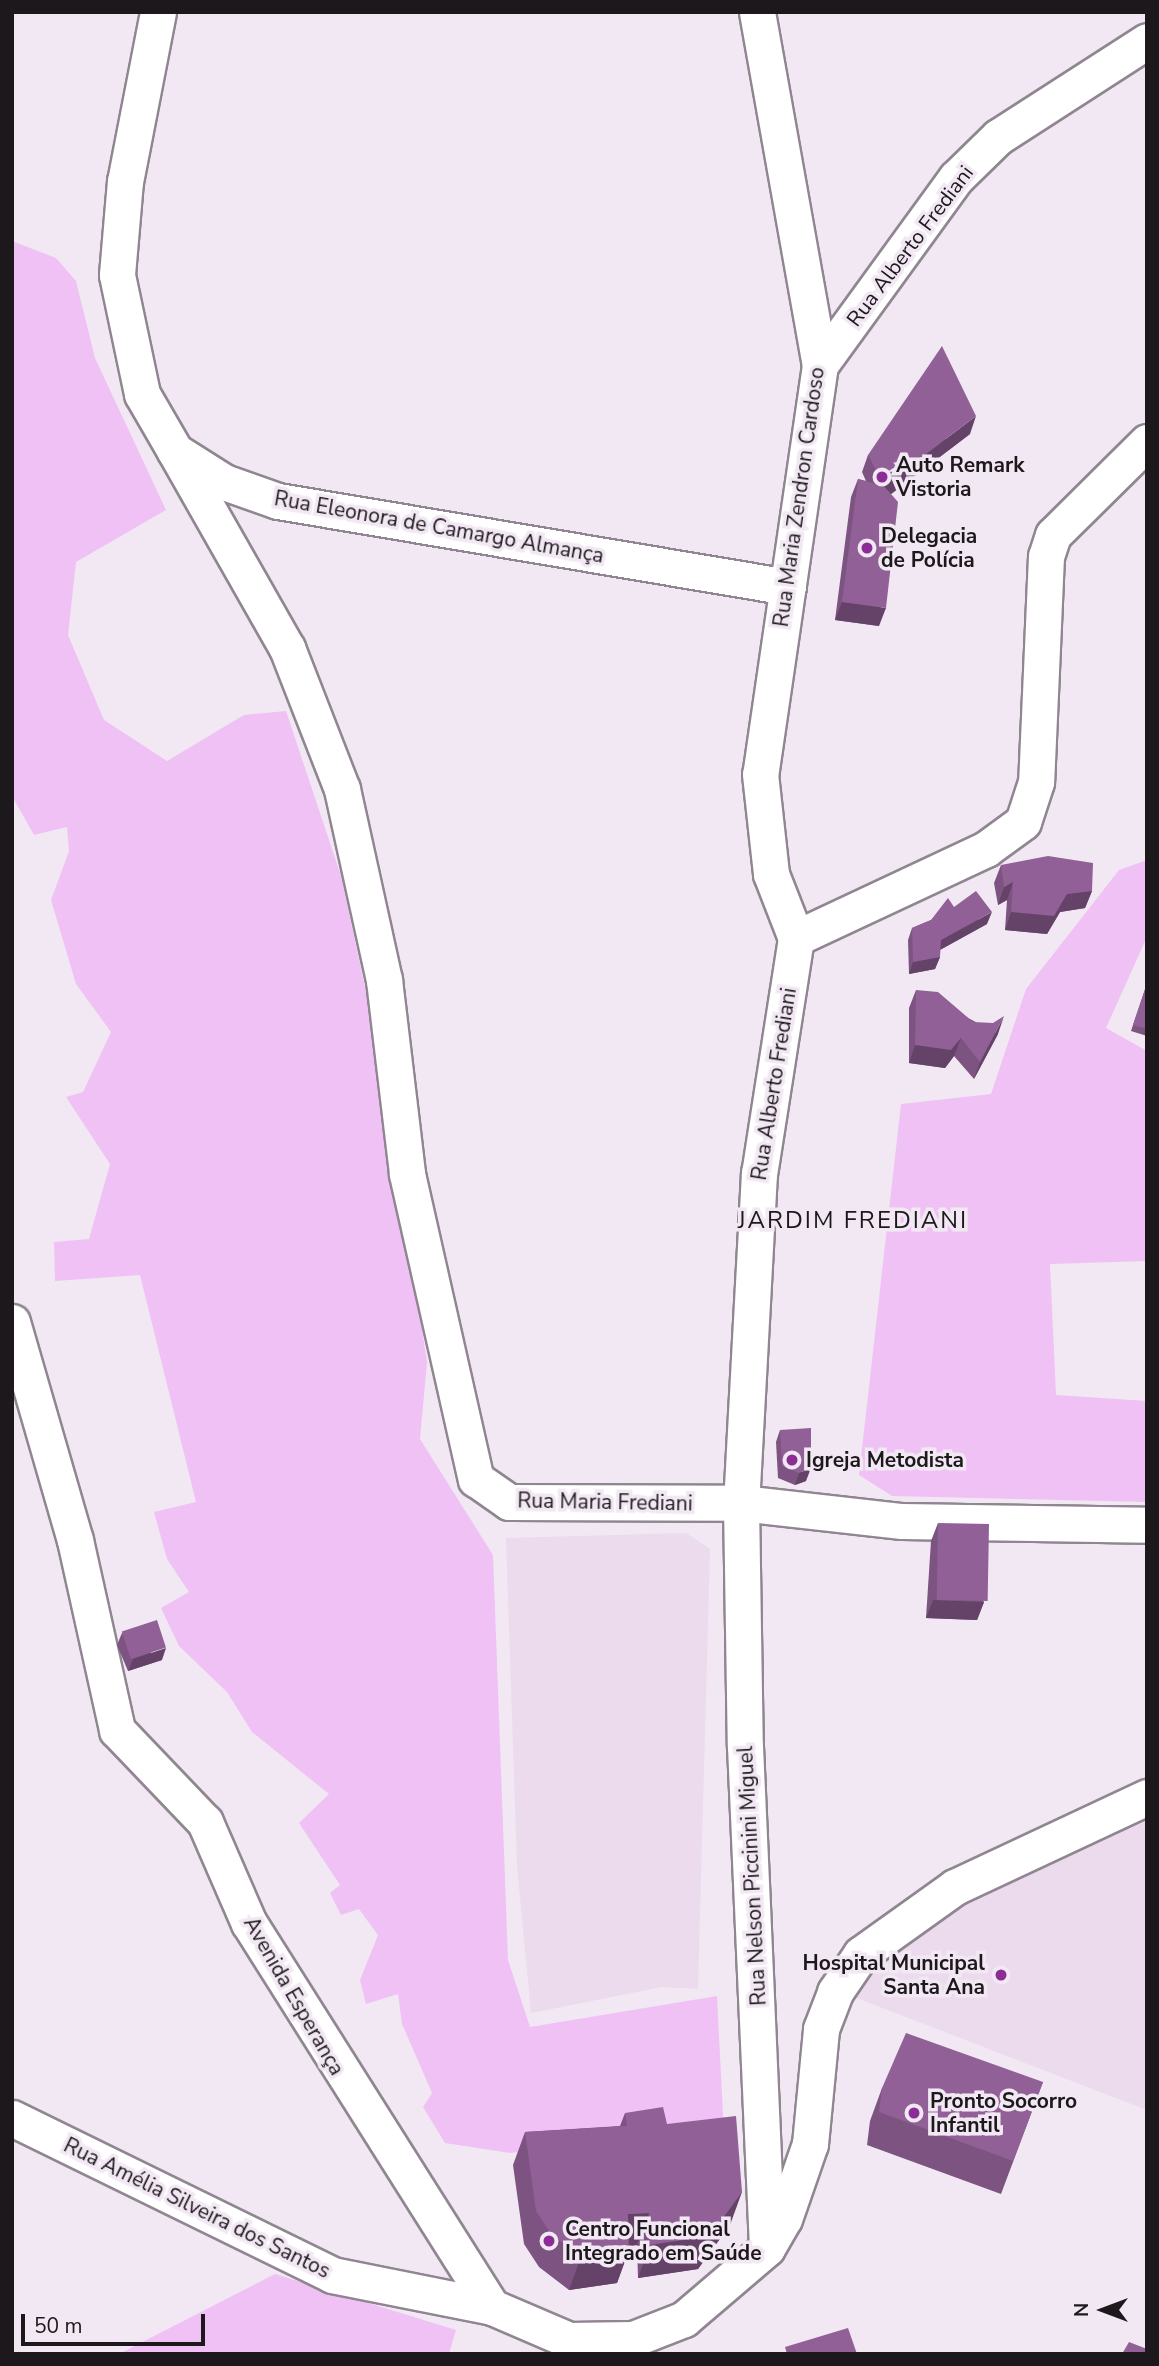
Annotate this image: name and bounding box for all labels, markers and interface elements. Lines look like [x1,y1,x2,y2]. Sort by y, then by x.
street label: Rua Alberto Frediani [841,161,979,331]
street label: Rua Maria Zendron Cardoso [768,365,830,629]
place label: Auto Remark Vistoria [896,452,1024,502]
marker: Auto Remark Vistoria [874,469,890,485]
street label: Rua Eleonora de Camargo Almança [272,486,606,568]
place label: Delegacia de Polícia [881,523,977,573]
marker: Delegacia de Polícia [859,540,875,556]
street label: Rua Alberto Frediani [746,986,802,1182]
district label: JARDIM FREDIANI [740,1207,966,1235]
place label: Igreja Metodista [806,1447,964,1473]
marker: Igreja Metodista [784,1452,800,1468]
street label: Rua Maria Frediani [517,1488,693,1516]
street label: Rua Nelson Piccinini Miguel [733,1746,771,2006]
street label: Avenida Esperança [238,1912,350,2080]
place label: Hospital Municipal Santa Ana [802,1950,985,2000]
marker: Hospital Municipal Santa Ana [991,1965,1011,1985]
place label: Pronto Socorro Infantil [930,2088,1077,2138]
marker: Pronto Socorro Infantil [904,2103,924,2123]
street label: Rua Amélia Silveira dos Santos [60,2132,334,2284]
place label: Centro Funcional Integrado em Saúde [565,2216,762,2266]
marker: Centro Funcional Integrado em Saúde [539,2231,559,2251]
north arrow [1068,2275,1138,2345]
scale bar [24,2300,208,2344]
text: N [1069,2303,1095,2317]
text: 50 m [34,2312,83,2340]

